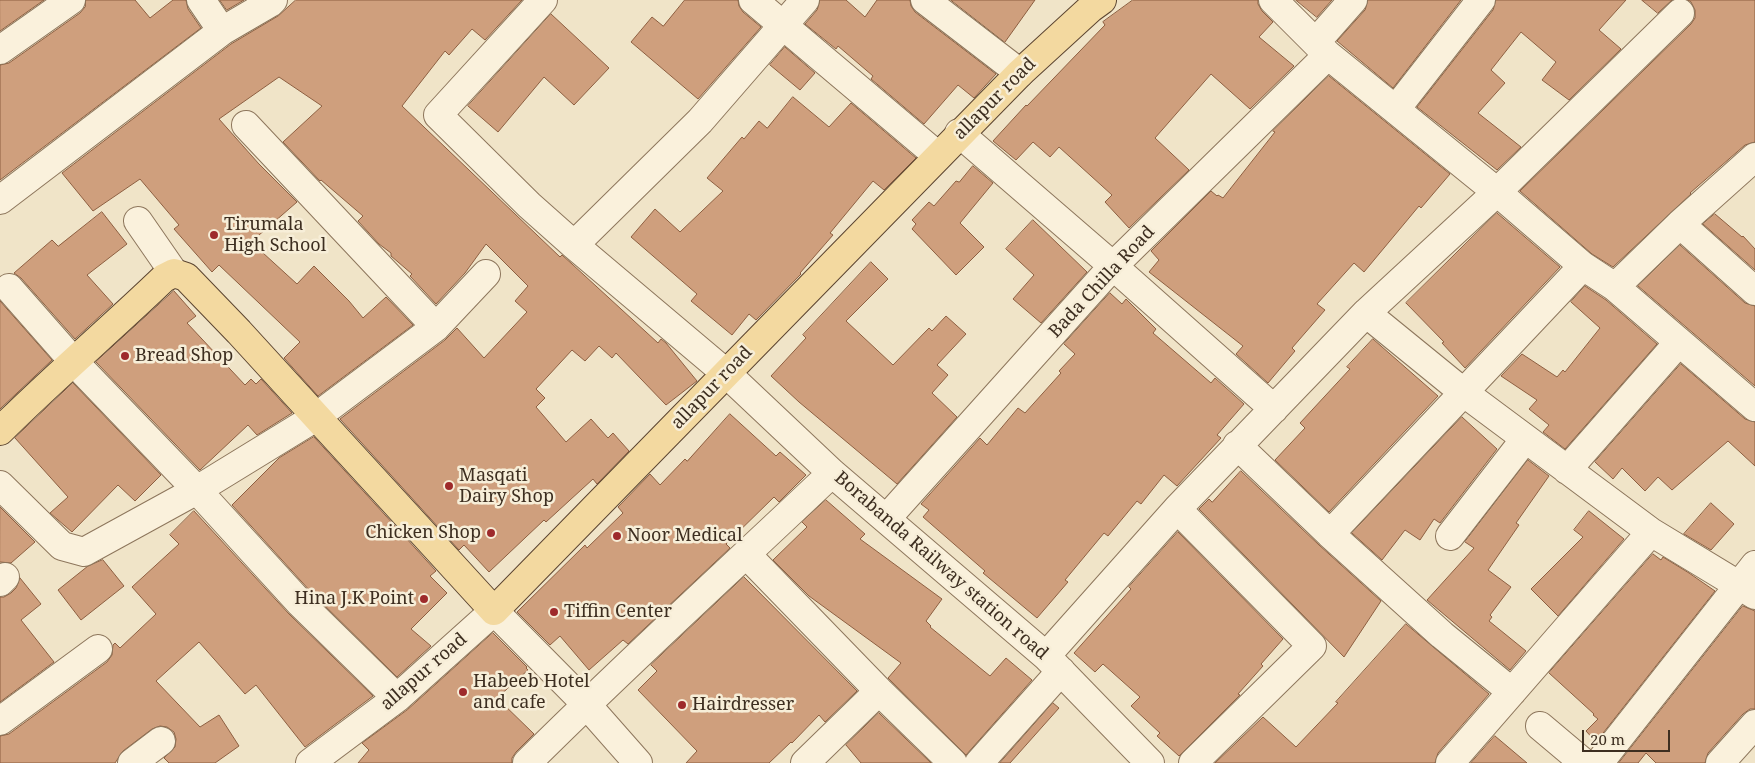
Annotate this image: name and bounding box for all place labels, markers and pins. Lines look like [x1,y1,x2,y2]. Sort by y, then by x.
place label: Tirumala High School [224,214,326,256]
marker: Tirumala High School [208,229,220,241]
place label: Bread Shop [135,345,233,367]
marker: Bread Shop [119,350,131,362]
place label: Masqati Dairy Shop [459,465,554,508]
marker: Masqati Dairy Shop [443,480,455,492]
place label: Chicken Shop [365,522,481,544]
place label: Noor Medical [627,525,743,547]
marker: Chicken Shop [485,527,497,539]
marker: Noor Medical [611,530,623,542]
place label: Hina J.K Point [294,588,414,610]
marker: Hina J.K Point [418,593,430,605]
place label: Tiffin Center [564,601,672,623]
marker: Tiffin Center [548,606,560,618]
place label: Habeeb Hotel and cafe [473,671,590,714]
marker: Habeeb Hotel and cafe [457,686,469,698]
place label: Hairdresser [692,694,794,716]
marker: Hairdresser [676,699,688,711]

